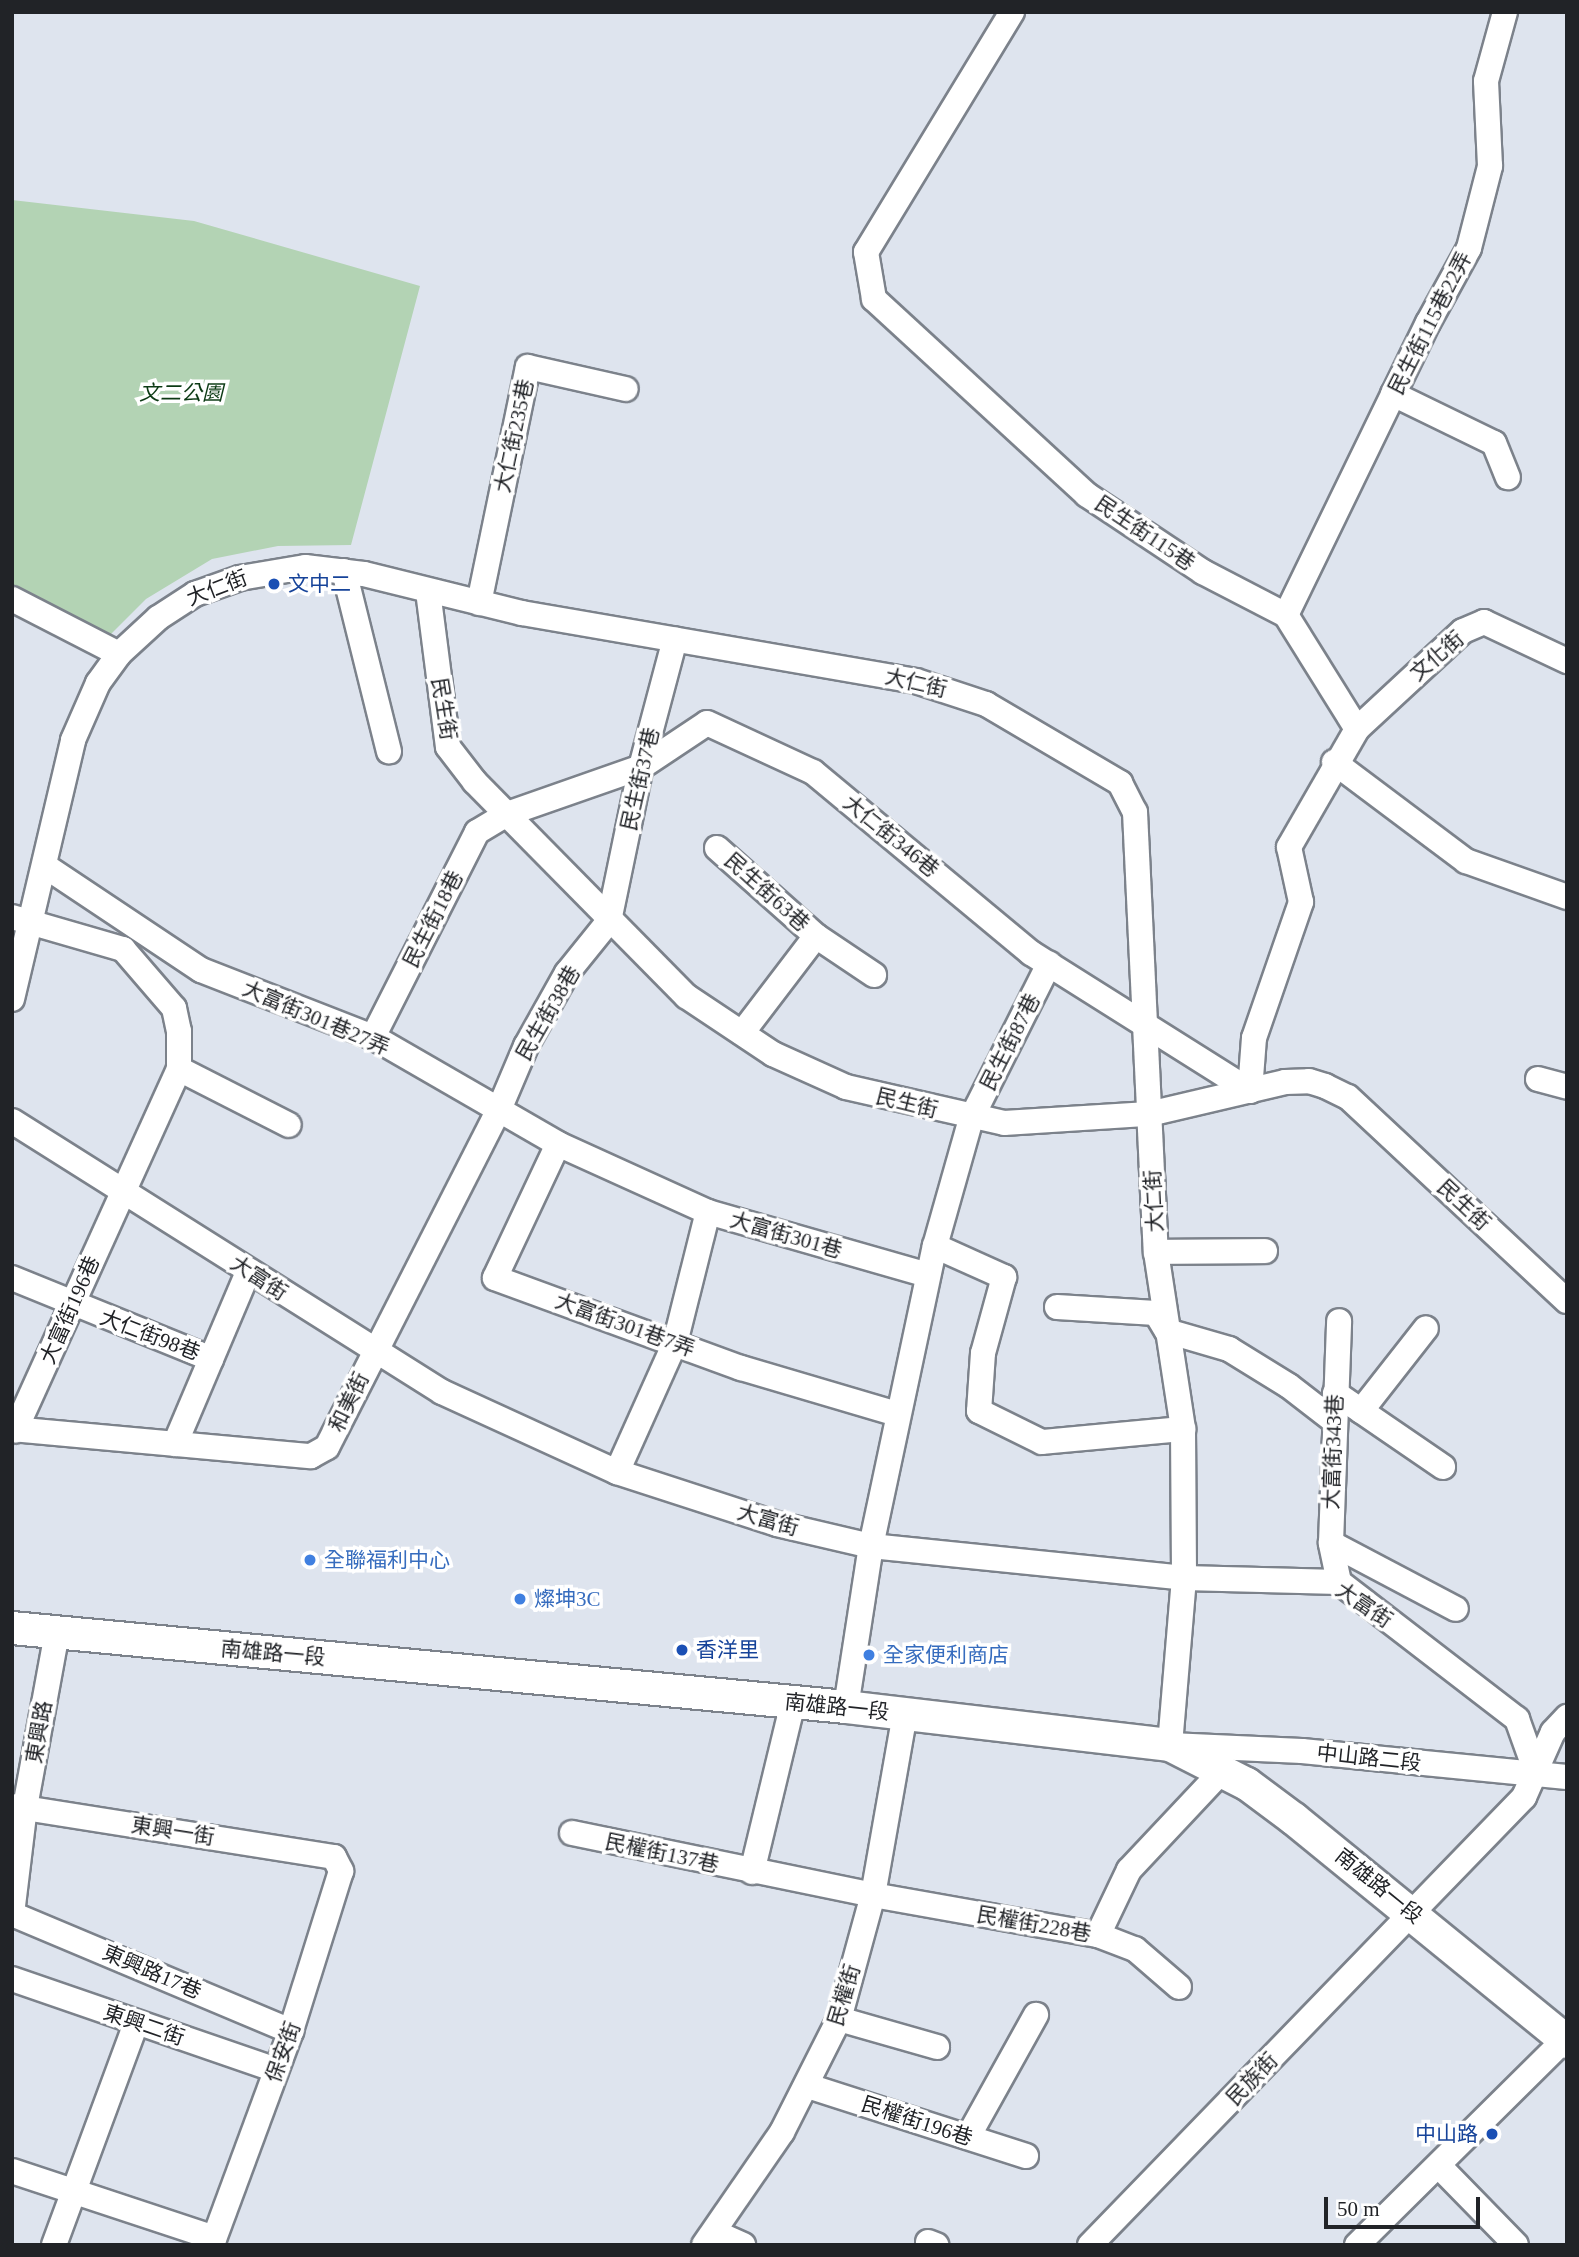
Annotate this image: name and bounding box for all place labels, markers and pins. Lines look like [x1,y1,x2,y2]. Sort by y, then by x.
place label: 文中二 [288,571,351,597]
marker: 文中二 [266,576,282,592]
place label: 全聯福利中心 [324,1547,450,1573]
marker: 全聯福利中心 [302,1552,318,1568]
place label: 燦坤3C [534,1586,601,1612]
marker: 燦坤3C [512,1591,528,1607]
place label: 香洋里 [696,1637,759,1663]
marker: 香洋里 [674,1642,690,1658]
place label: 全家便利商店 [883,1642,1009,1668]
marker: 全家便利商店 [861,1647,877,1663]
place label: 中山路 [1415,2121,1478,2147]
marker: 中山路 [1484,2126,1500,2142]

